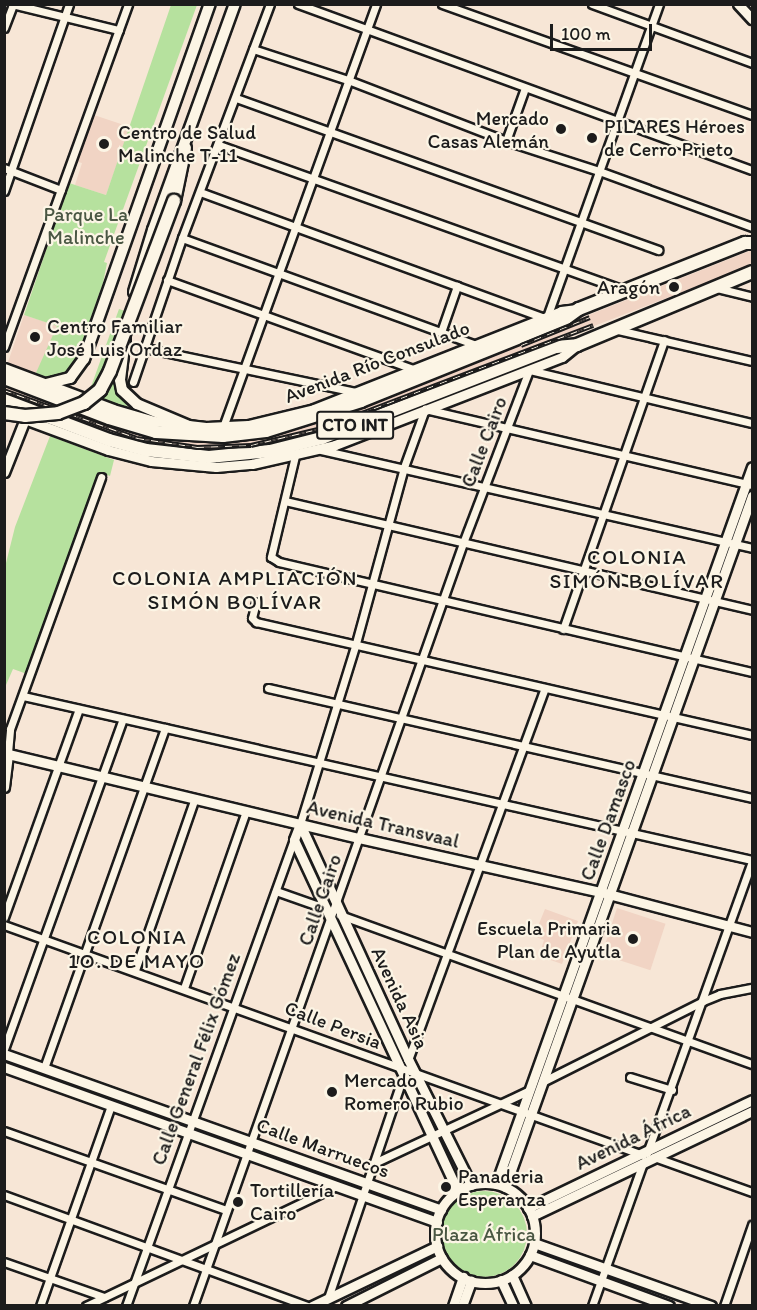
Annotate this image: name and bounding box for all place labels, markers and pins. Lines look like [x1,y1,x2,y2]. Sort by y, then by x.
place label: Mercado Casas Alemán [428,106,549,153]
place label: PILARES Héroes de Cerro Prieto [604,114,745,161]
place label: Centro de Salud Malinche T-11 [118,120,256,167]
marker: Mercado Casas Alemán [554,122,568,136]
marker: PILARES Héroes de Cerro Prieto [585,131,599,145]
marker: Centro de Salud Malinche T-11 [95,135,113,153]
place label: Aragón [597,275,660,299]
marker: Aragón [665,278,683,296]
place label: Centro Familiar José Luis Ordaz [47,314,182,361]
marker: Centro Familiar José Luis Ordaz [28,330,42,344]
place label: Escuela Primaria Plan de Ayutla [477,916,621,963]
marker: Escuela Primaria Plan de Ayutla [626,932,640,946]
place label: Mercado Romero Rubio [344,1068,464,1115]
marker: Mercado Romero Rubio [325,1085,339,1099]
place label: Panaderia Esperanza [458,1164,546,1211]
place label: Tortillería Cairo [250,1178,334,1225]
marker: Panaderia Esperanza [439,1180,453,1194]
marker: Tortillería Cairo [231,1195,245,1209]

